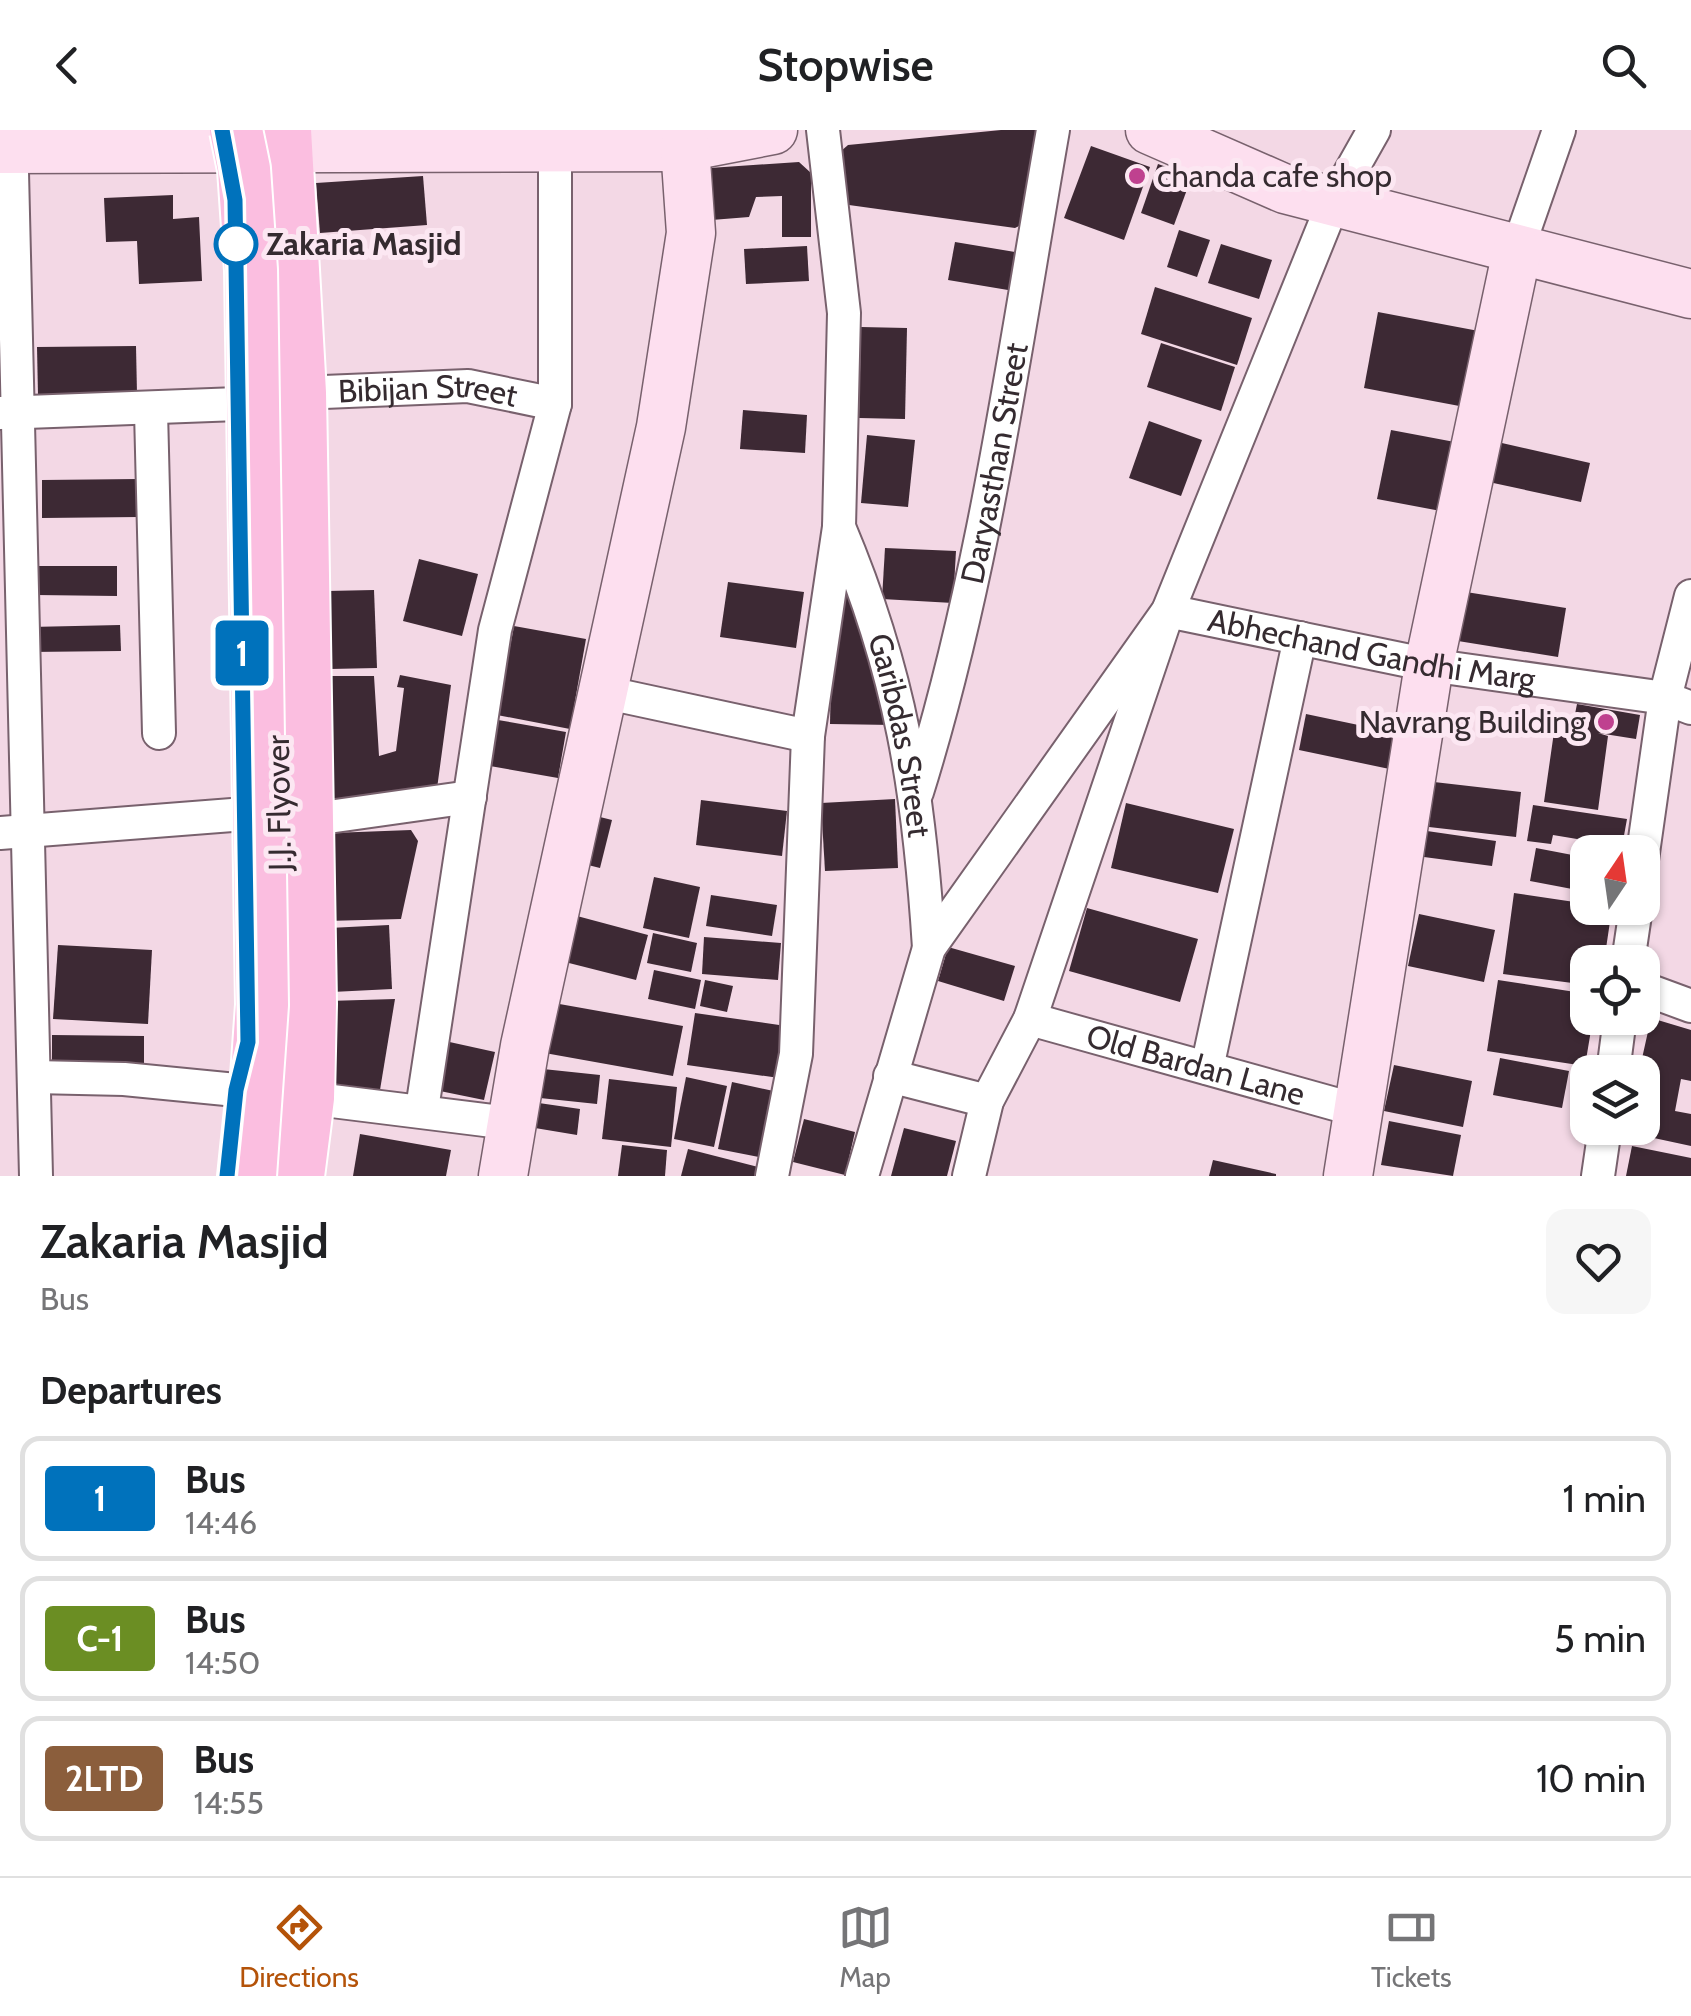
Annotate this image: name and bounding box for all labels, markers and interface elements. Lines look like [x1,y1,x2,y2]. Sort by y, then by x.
icon: back [40,38,95,93]
text: Stopwise [757,38,934,92]
icon: search [1596,38,1651,93]
place label: chanda cafe shop [1157,156,1392,195]
marker: chanda cafe shop [1126,165,1148,187]
marker: Zakaria Masjid [215,223,257,265]
place label: Zakaria Masjid [266,224,461,263]
street label: Daryasthan Street [952,340,1036,587]
street label: Bibijan Street [337,366,521,415]
street label: Abhechand Gandhi Marg [1205,600,1539,699]
line badge: 1 [210,620,274,686]
street label: Garibdas Street [860,629,939,840]
text: 1 [236,632,248,675]
place label: Navrang Building [1359,702,1587,741]
marker: Navrang Building [1595,711,1617,733]
street label: J.J. Flyover [258,734,299,872]
north arrow [1570,835,1660,925]
map controls [1570,835,1660,1145]
button: locate [1570,945,1660,1035]
street label: Old Bardan Lane [1082,1016,1309,1114]
button: layers [1570,1055,1660,1145]
button: heart [1546,1209,1651,1314]
text: Zakaria Masjid [40,1212,329,1270]
text: Bus [40,1279,89,1318]
text: Departures [40,1367,222,1414]
text: Bus [185,1456,246,1503]
text: 1 min [1562,1475,1646,1522]
text: 1 [94,1477,106,1520]
text: 14:46 [185,1503,257,1542]
text: Bus [185,1596,246,1643]
text: 5 min [1554,1615,1646,1662]
text: C-1 [77,1617,123,1660]
text: 14:50 [185,1643,260,1682]
text: Bus [193,1736,254,1783]
text: 10 min [1536,1755,1646,1802]
text: 2LTD [65,1757,143,1800]
text: 14:55 [193,1783,264,1822]
tab: Directions [239,1900,359,1994]
tab: Map [838,1900,893,1994]
tab: Tickets [1371,1900,1452,1994]

